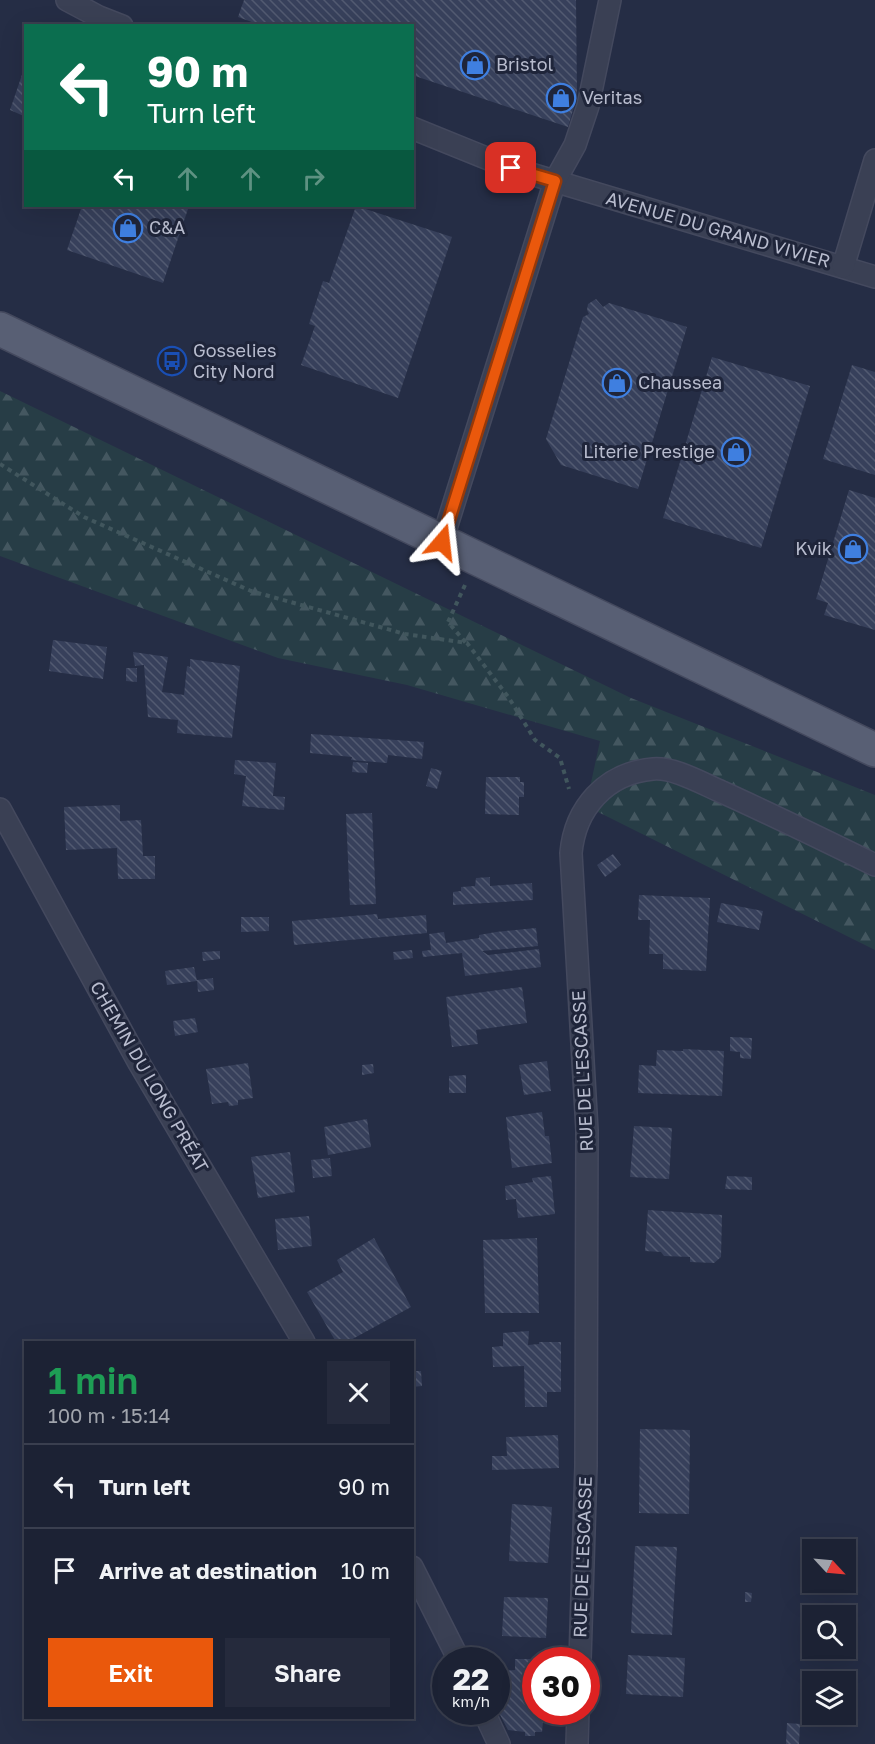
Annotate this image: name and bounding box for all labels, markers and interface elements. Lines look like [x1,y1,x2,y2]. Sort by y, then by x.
text: 90 m [147,46,248,96]
icon: left [48,48,126,126]
shop icon: Bristol [459,49,491,81]
place label: Bristol [496,53,553,75]
shop icon: Veritas [545,82,577,114]
place label: Veritas [582,86,642,108]
text: Turn left [147,97,256,129]
pin [485,142,536,193]
icon: arrive [494,151,527,184]
icon: left [108,162,141,195]
icon: ahead [171,162,204,195]
icon: ahead [234,162,267,195]
icon: right [297,162,330,195]
street label: AVENUE DU GRAND VIVIER [604,186,833,272]
shop icon: C&A [112,212,144,244]
place label: C&A [149,216,185,238]
place label: Gosselies City Nord [193,339,277,382]
bus stop icon: Gosselies City Nord [156,345,188,377]
shop icon: Chaussea [601,367,633,399]
place label: Chaussea [638,371,722,393]
shop icon: Literie Prestige [720,436,752,468]
place label: Literie Prestige [583,440,715,462]
position arrow [410,510,474,574]
shop icon: Kvik [837,533,869,565]
place label: Kvik [795,537,832,559]
street label: CHEMIN DU LONG PRÉAT [86,977,214,1176]
street label: RUE DE L'ESCASSE [567,990,597,1152]
text: 1 min [48,1359,138,1402]
button: close [327,1361,390,1424]
text: 100 m · 15:14 [48,1403,170,1427]
icon: left [48,1470,81,1503]
text: Turn left [99,1473,190,1500]
text: 90 m [338,1473,390,1500]
street label: RUE DE L'ESCASSE [568,1476,596,1638]
north arrow [802,1539,856,1593]
map controls [802,1539,856,1725]
icon: arrive [48,1554,81,1587]
text: Arrive at destination [99,1557,317,1584]
text: 10 m [341,1557,390,1584]
button: search [802,1605,856,1659]
button: Exit [48,1638,213,1707]
button: Share [225,1638,390,1707]
speed limit sign: 30 [522,1647,600,1725]
text: 22 [453,1661,489,1697]
button: layers [802,1671,856,1725]
text: km/h [452,1692,490,1710]

